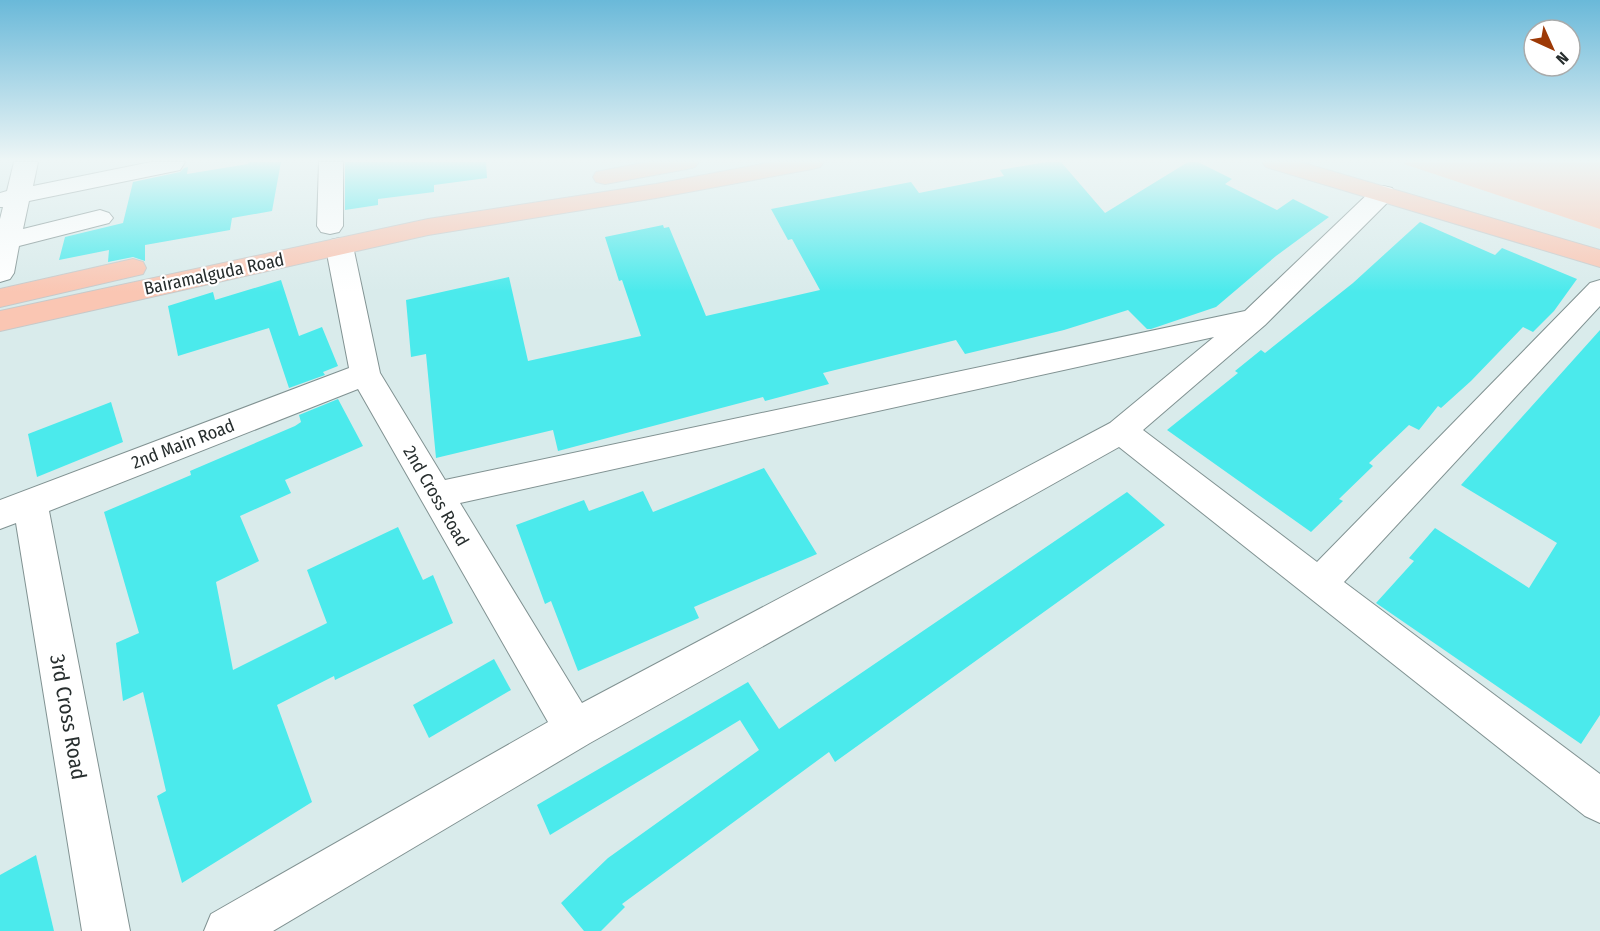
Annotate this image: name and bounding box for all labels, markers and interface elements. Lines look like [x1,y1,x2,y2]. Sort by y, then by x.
north arrow [1522,18,1582,78]
text: N [1552,48,1572,68]
street label: Bairamalguda Road [142,248,286,300]
street label: 2nd Main Road [128,414,238,474]
street label: 2nd Cross Road [398,442,474,550]
street label: 3rd Cross Road [44,652,92,782]

